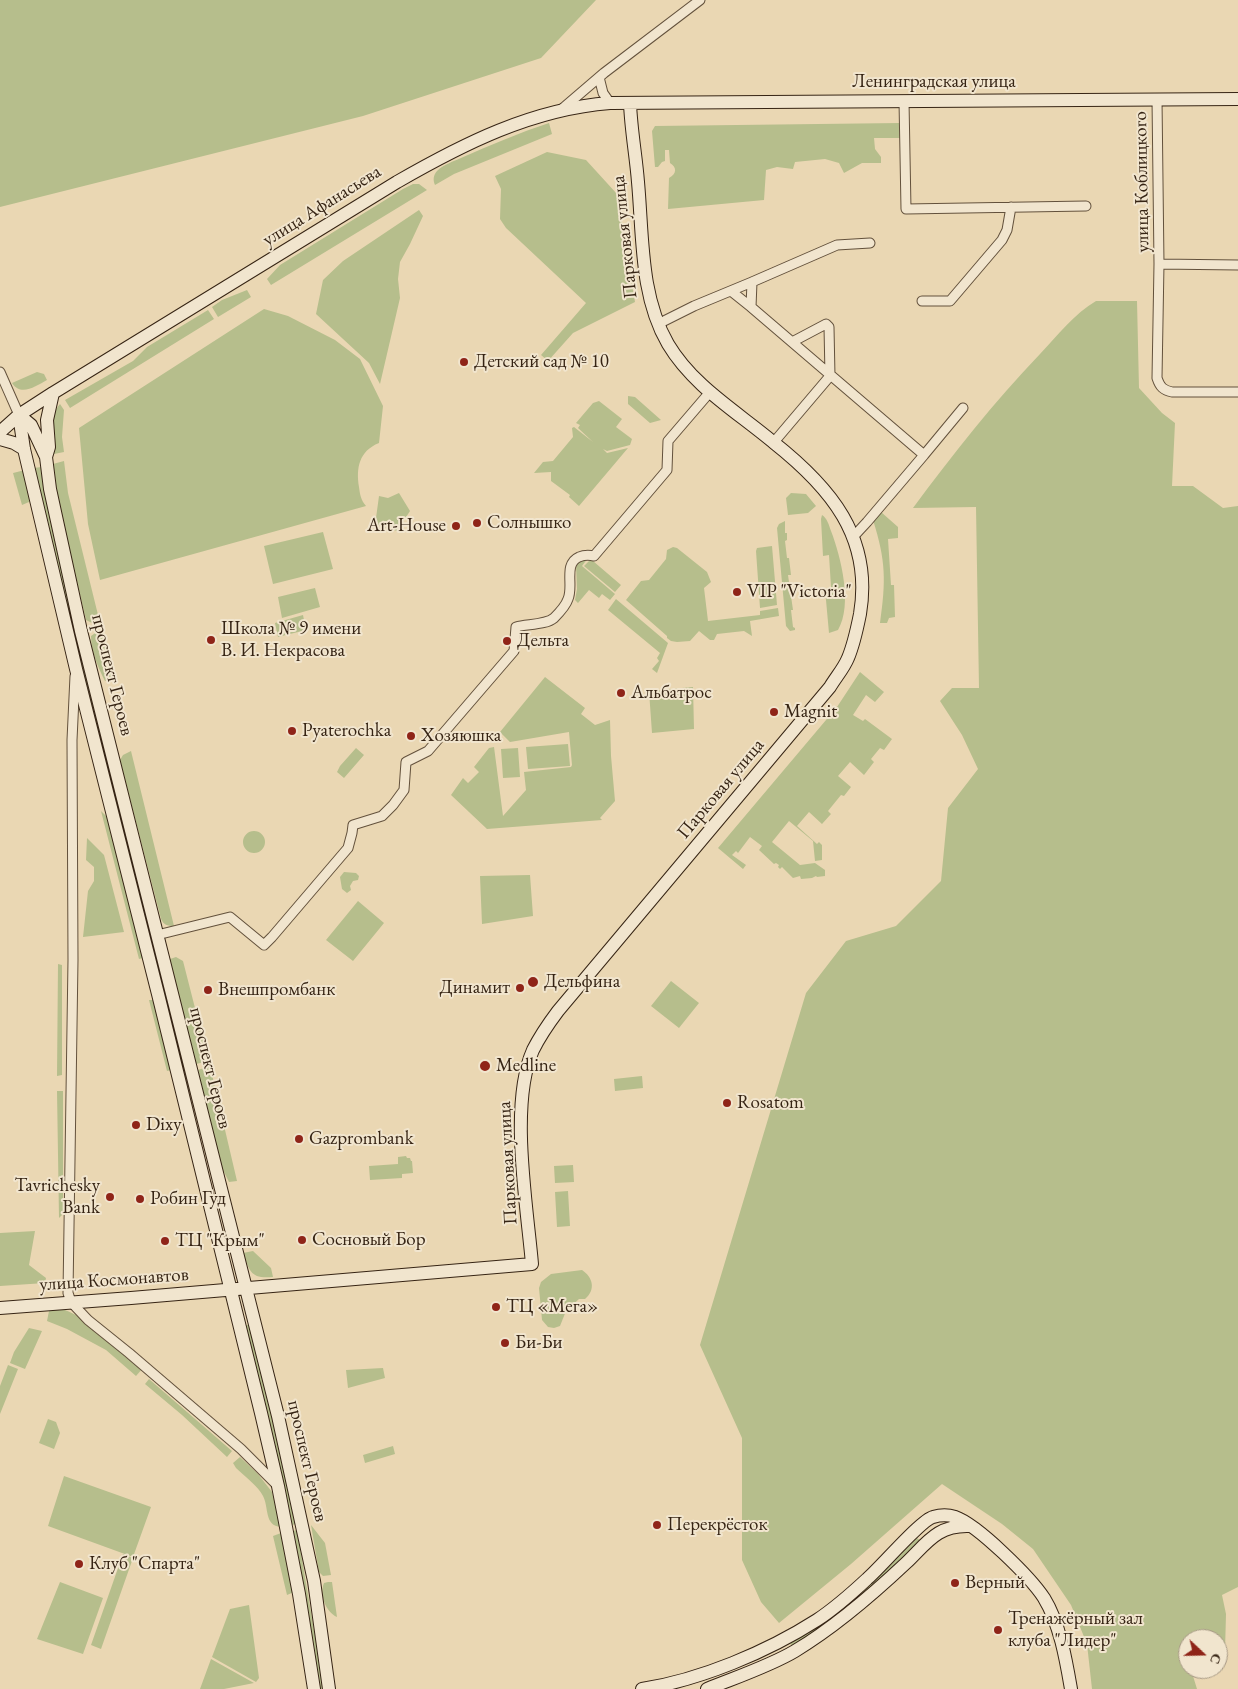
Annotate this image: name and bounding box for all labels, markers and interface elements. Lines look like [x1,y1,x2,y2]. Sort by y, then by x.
street label: Ленинградская улица [852,71,1016,93]
street label: улица Коблицкого [1129,111,1155,253]
street label: улица Афанасьева [259,160,385,252]
street label: Парковая улица [607,174,643,300]
place label: Детский сад № 10 [474,351,609,373]
marker: Детский сад № 10 [458,356,470,368]
place label: Солнышко [487,512,571,534]
place label: Art-House [367,515,446,537]
marker: Солнышко [471,517,483,529]
marker: Art-House [450,520,462,532]
place label: VIP "Victoria" [747,581,852,603]
marker: VIP "Victoria" [731,586,743,598]
street label: проспект Героев [86,612,138,738]
place label: Школа № 9 имени В. И. Некрасова [221,618,361,662]
place label: Дельта [517,630,569,652]
marker: Школа № 9 имени В. И. Некрасова [205,634,217,646]
marker: Дельта [501,635,513,647]
place label: Альбатрос [631,682,712,704]
marker: Альбатрос [615,687,627,699]
place label: Magnit [784,701,837,723]
marker: Magnit [768,706,780,718]
place label: Pyaterochka [302,720,391,742]
marker: Pyaterochka [286,725,298,737]
place label: Хозяюшка [421,725,501,747]
marker: Хозяюшка [405,730,417,742]
street label: Парковая улица [673,734,769,844]
place label: Дельфина [544,971,620,993]
marker: Дельфина [526,975,540,989]
place label: Динамит [439,977,510,999]
place label: Внешпромбанк [218,979,335,1001]
marker: Динамит [514,982,526,994]
marker: Внешпромбанк [202,984,214,996]
street label: проспект Героев [184,1005,236,1131]
place label: Medline [496,1055,556,1077]
marker: Medline [478,1059,492,1073]
place label: Rosatom [737,1092,804,1114]
marker: Rosatom [721,1097,733,1109]
street label: Парковая улица [493,1101,523,1225]
place label: Dixy [146,1114,181,1136]
marker: Dixy [130,1119,142,1131]
place label: Gazprombank [309,1128,414,1150]
marker: Gazprombank [293,1133,305,1145]
place label: Tavrichesky Bank [14,1175,100,1219]
place label: Робин Гуд [150,1188,226,1210]
marker: Tavrichesky Bank [104,1191,116,1203]
marker: Робин Гуд [134,1193,146,1205]
place label: Сосновый Бор [312,1229,426,1251]
place label: ТЦ "Крым" [175,1230,265,1252]
marker: Сосновый Бор [296,1234,308,1246]
marker: ТЦ "Крым" [159,1235,171,1247]
street label: улица Космонавтов [39,1263,189,1297]
place label: ТЦ «Мега» [506,1296,598,1318]
marker: ТЦ «Мега» [490,1301,502,1313]
place label: Би-Би [515,1332,563,1354]
marker: Би-Би [499,1337,511,1349]
street label: проспект Героев [282,1398,332,1524]
place label: Перекрёсток [667,1514,768,1536]
marker: Перекрёсток [651,1519,663,1531]
place label: Клуб "Спарта" [89,1553,200,1575]
marker: Клуб "Спарта" [73,1558,85,1570]
place label: Верный [965,1572,1025,1594]
marker: Верный [949,1577,961,1589]
place label: Тренажёрный зал клуба "Лидер" [1008,1608,1143,1652]
marker: Тренажёрный зал клуба "Лидер" [992,1624,1004,1636]
north arrow [1178,1629,1228,1679]
text: С [1206,1651,1226,1667]

